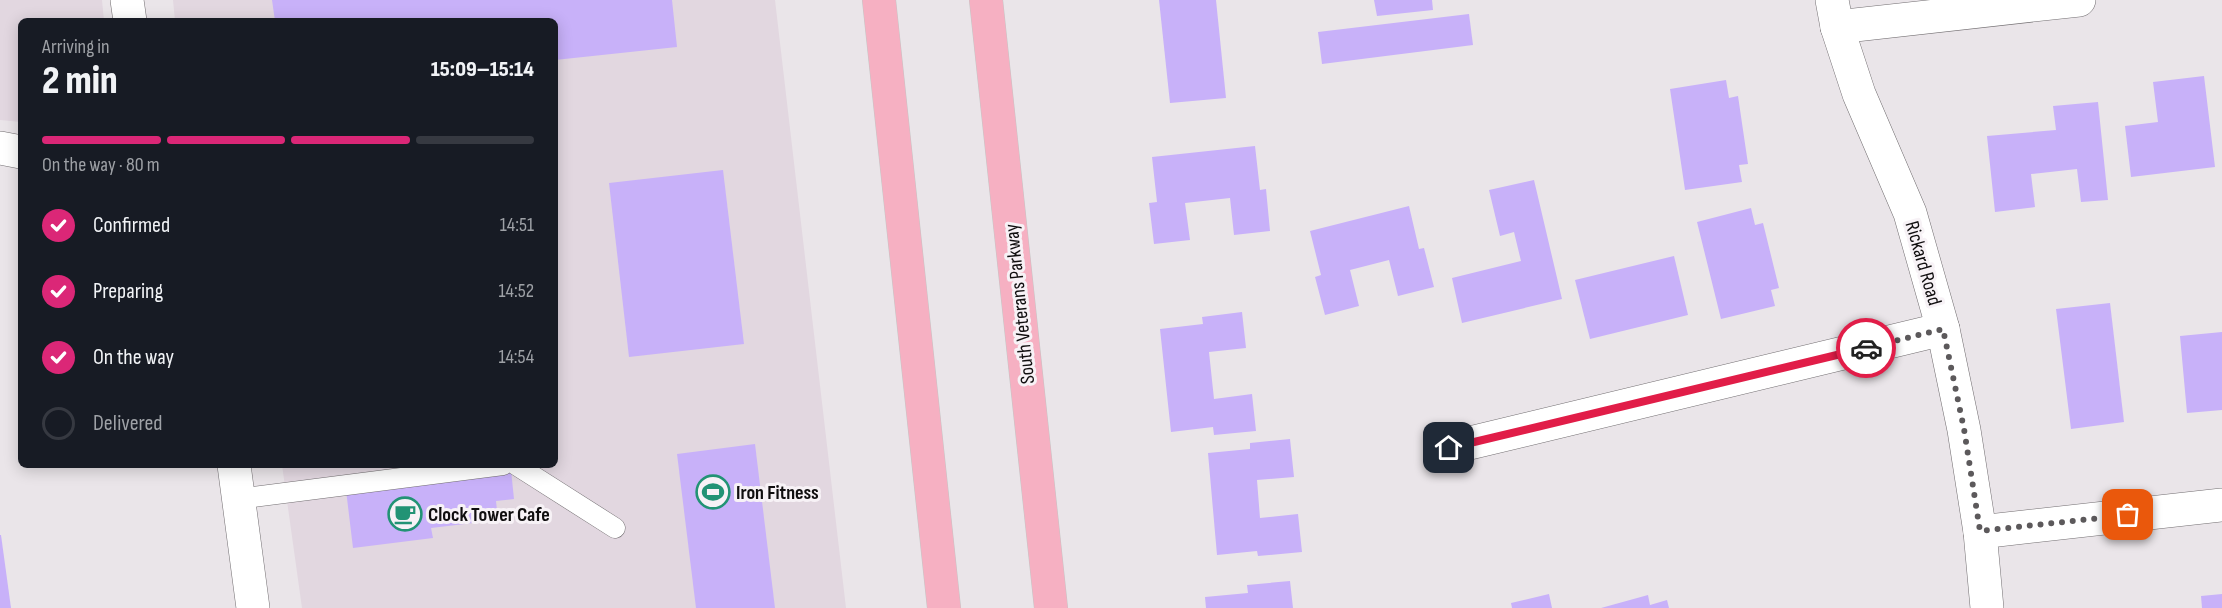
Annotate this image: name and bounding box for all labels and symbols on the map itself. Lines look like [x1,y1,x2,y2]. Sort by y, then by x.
street label: Rickard Road [1900,218,1947,308]
street label: South Veterans Parkway [1000,222,1040,385]
courier [1836,318,1896,378]
pin [1423,422,1474,473]
sports icon: Iron Fitness [695,474,731,510]
place label: Iron Fitness [736,481,819,505]
pin [2102,489,2153,540]
cafe icon: Clock Tower Cafe [387,496,423,532]
place label: Clock Tower Cafe [428,503,550,527]

